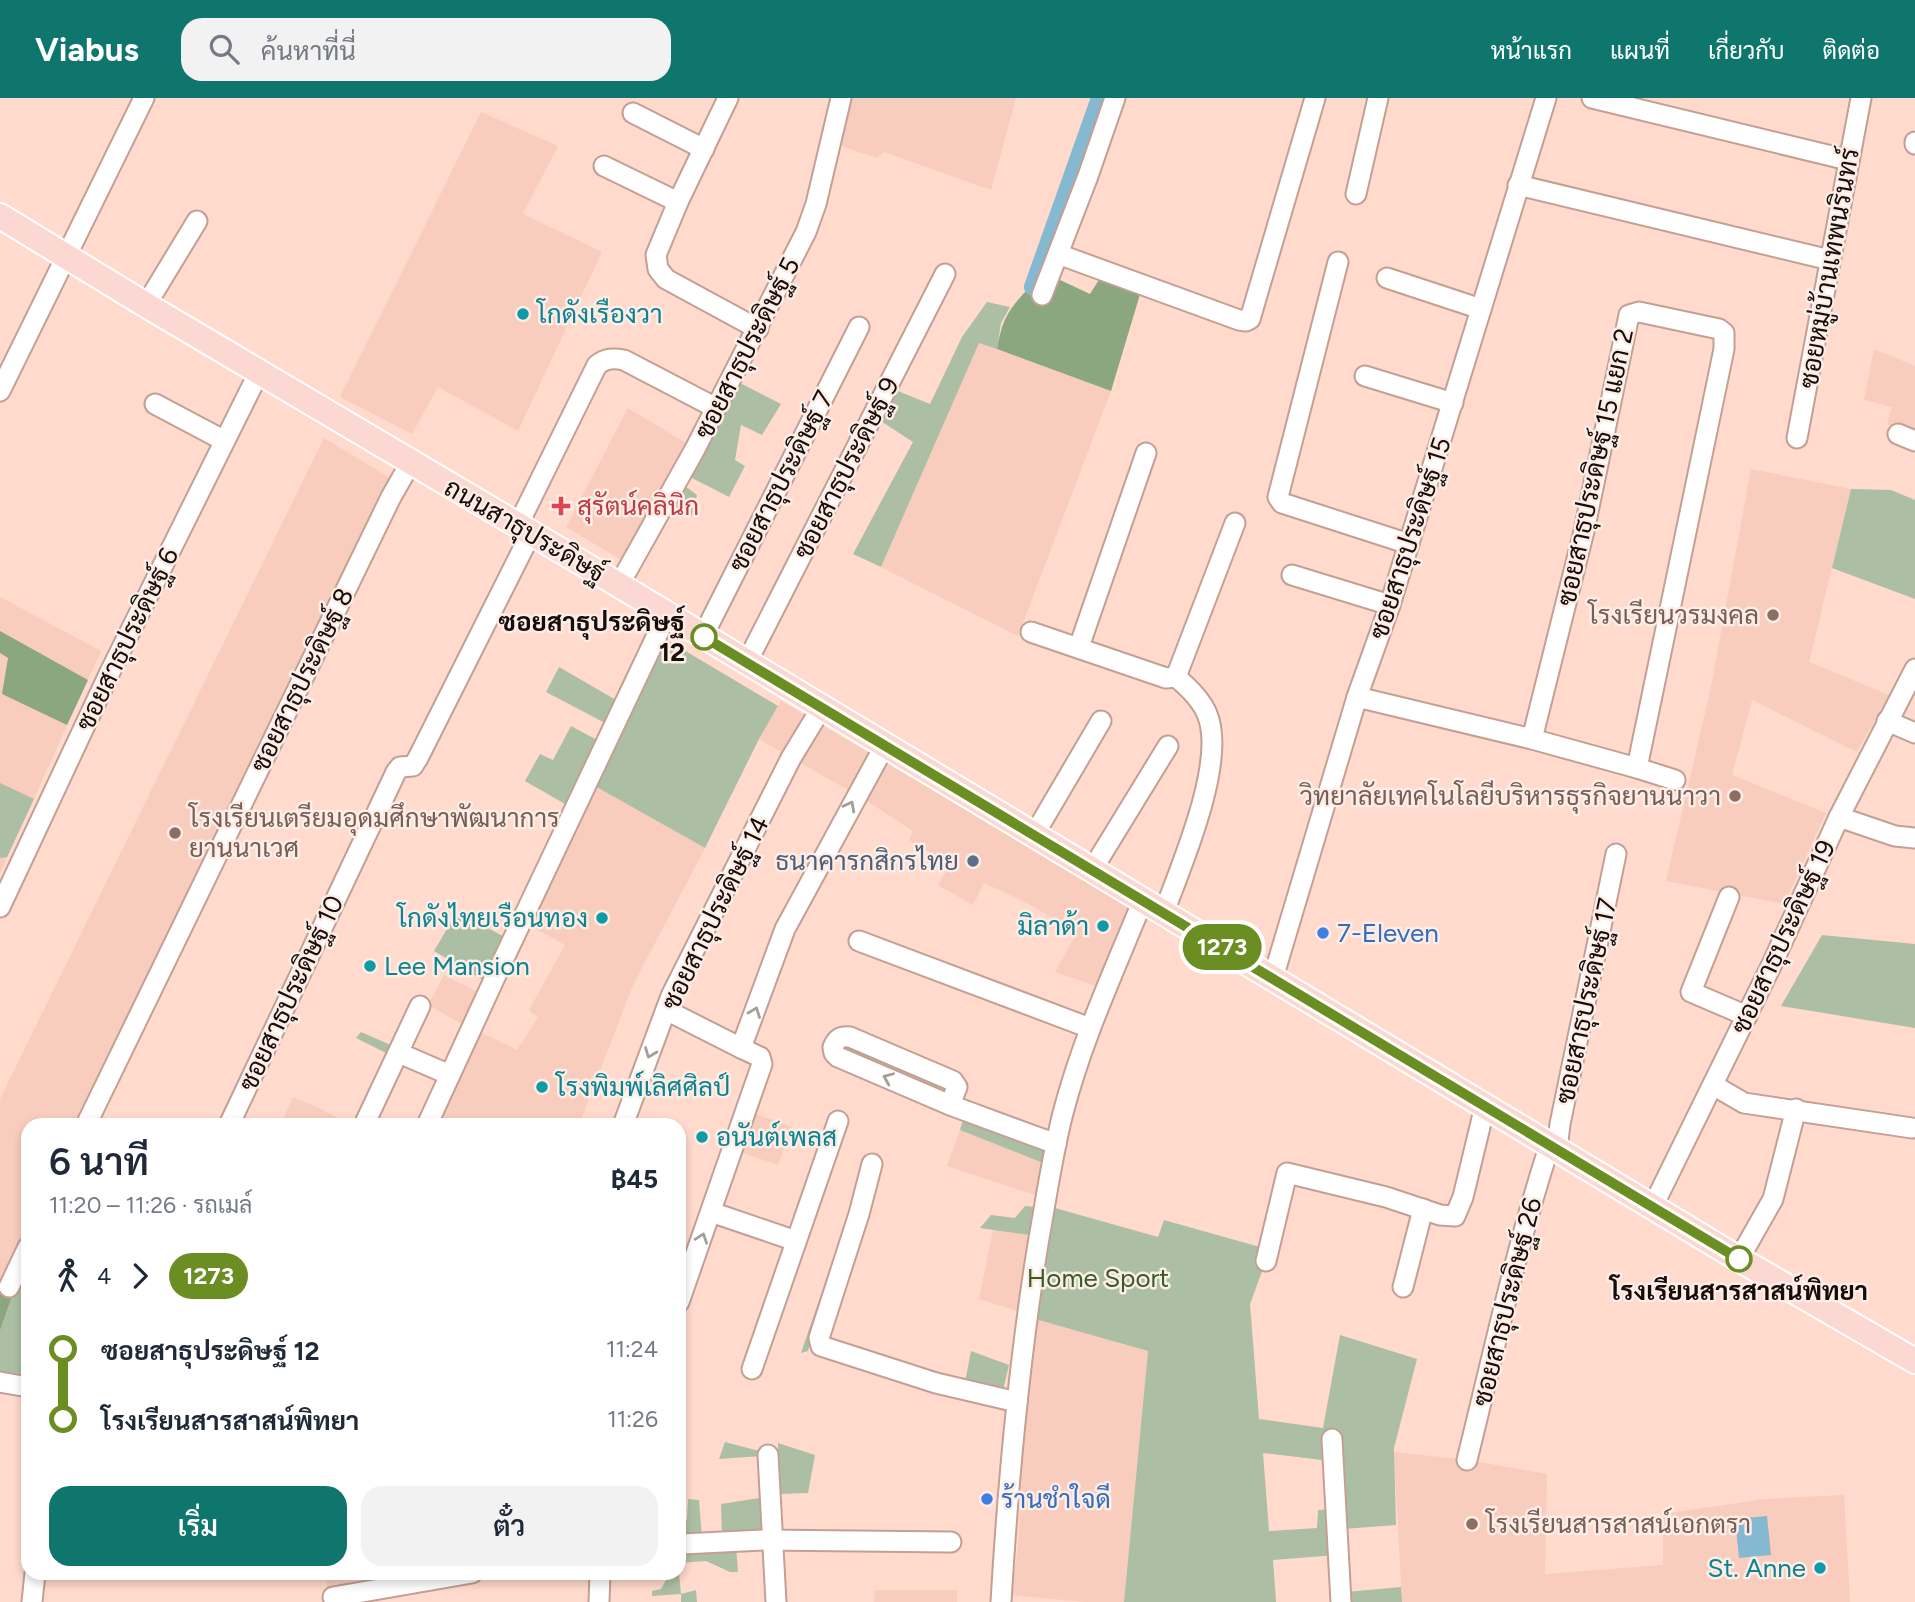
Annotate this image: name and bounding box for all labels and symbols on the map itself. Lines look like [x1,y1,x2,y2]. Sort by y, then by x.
street label: ซอยหมู่บ้านเทพนรินทร์ [1791,145,1868,391]
street label: ซอยสาธุประดิษฐ์ 5 [686,251,808,445]
place label: โกดังเรืองวา [535,298,663,330]
marker: โกดังเรืองวา [515,306,531,322]
street label: ซอยสาธุประดิษฐ์ 15 แยก 2 [1549,325,1642,609]
street label: ซอยสาธุประดิษฐ์ 9 [786,371,907,565]
street label: ซอยสาธุประดิษฐ์ 7 [721,385,842,578]
street label: ซอยสาธุประดิษฐ์ 15 [1361,433,1460,644]
street label: ถนนสาธุประดิษฐ์ [438,470,612,591]
place label: สุรัตน์คลินิก [577,489,699,524]
marker: สุรัตน์คลินิก [551,496,571,516]
street label: ซอยสาธุประดิษฐ์ 6 [68,542,187,737]
street label: ซอยสาธุประดิษฐ์ 8 [243,582,362,778]
place label: โรงเรียนวรมงคล [1586,599,1759,631]
place label: ซอยสาธุประดิษฐ์ 12 [499,605,686,668]
marker: โรงเรียนวรมงคล [1765,607,1781,623]
marker: ซอยสาธุประดิษฐ์ 12 [691,624,717,650]
place label: วิทยาลัยเทคโนโลยีบริหารธุรกิจยานนาวา [1299,780,1721,814]
marker: วิทยาลัยเทคโนโลยีบริหารธุรกิจยานนาวา [1727,788,1743,804]
one-way arrow [842,801,856,813]
place label: โรงเรียนเตรียมอุดมศึกษาพัฒนาการ ยานนาเวศ [187,802,560,864]
street label: ซอยสาธุประดิษฐ์ 14 [653,810,778,1016]
marker: โรงเรียนเตรียมอุดมศึกษาพัฒนาการ ยานนาเวศ [167,825,183,841]
street label: ซอยสาธุประดิษฐ์ 19 [1723,835,1844,1040]
place label: ธนาคารกสิกรไทย [775,845,959,877]
marker: ธนาคารกสิกรไทย [965,853,981,869]
street label: ซอยสาธุประดิษฐ์ 10 [231,890,352,1097]
street label: ซอยสาธุประดิษฐ์ 17 [1548,895,1625,1107]
place label: โกดังไทยเรือนทอง [395,902,588,934]
marker: โกดังไทยเรือนทอง [594,910,610,926]
place label: มิลาด้า [1017,910,1089,942]
place label: 7-Eleven [1337,917,1439,949]
marker: มิลาด้า [1095,918,1111,934]
line badge: 1273 [1173,924,1271,970]
marker: 7-Eleven [1315,925,1331,941]
place label: Lee Mansion [384,950,530,982]
marker: Lee Mansion [362,958,378,974]
one-way arrow [746,1006,760,1018]
one-way arrow [644,1046,658,1058]
place label: โรงพิมพ์เลิศศิลป์ [554,1070,730,1103]
one-way arrow [882,1072,895,1086]
marker: โรงพิมพ์เลิศศิลป์ [534,1079,550,1095]
place label: อนันต์เพลส [716,1120,837,1153]
marker: อนันต์เพลส [694,1129,710,1145]
street label: ซอยสาธุประดิษฐ์ 26 [1465,1194,1550,1410]
one-way arrow [694,1232,708,1245]
marker: โรงเรียนสารสาสน์พิทยา [1726,1246,1752,1272]
park label: Home Sport [1027,1262,1169,1294]
place label: โรงเรียนสารสาสน์พิทยา [1608,1274,1868,1307]
place label: ร้านชำใจดี [1001,1483,1111,1515]
marker: ร้านชำใจดี [979,1491,995,1507]
place label: โรงเรียนสารสาสน์เอกตรา [1484,1507,1751,1540]
marker: โรงเรียนสารสาสน์เอกตรา [1464,1516,1480,1532]
place label: St. Anne [1708,1552,1806,1584]
marker: St. Anne [1812,1560,1828,1576]

